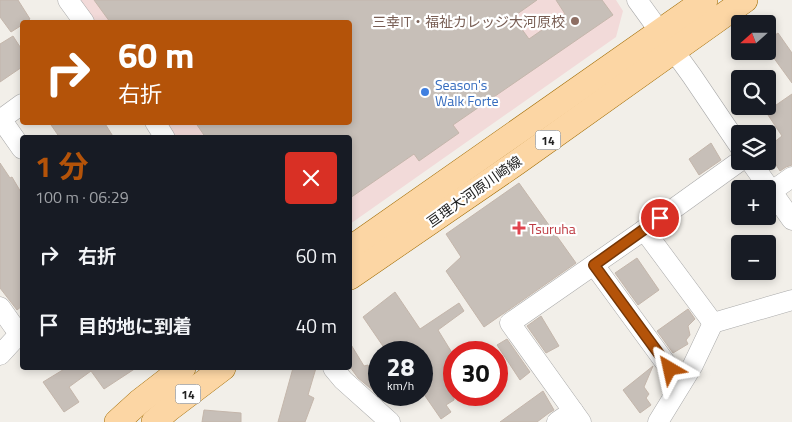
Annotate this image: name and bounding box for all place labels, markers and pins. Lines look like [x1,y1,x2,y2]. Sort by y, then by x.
place label: 三幸IT・福祉カレッジ大河原校 [372,11,565,32]
marker: 三幸IT・福祉カレッジ大河原校 [569,15,581,27]
place label: Season's Walk Forte [435,74,499,111]
marker: Season's Walk Forte [419,86,431,98]
pin [639,197,681,239]
place label: Tsuruha [529,218,576,239]
marker: Tsuruha [513,222,525,234]

